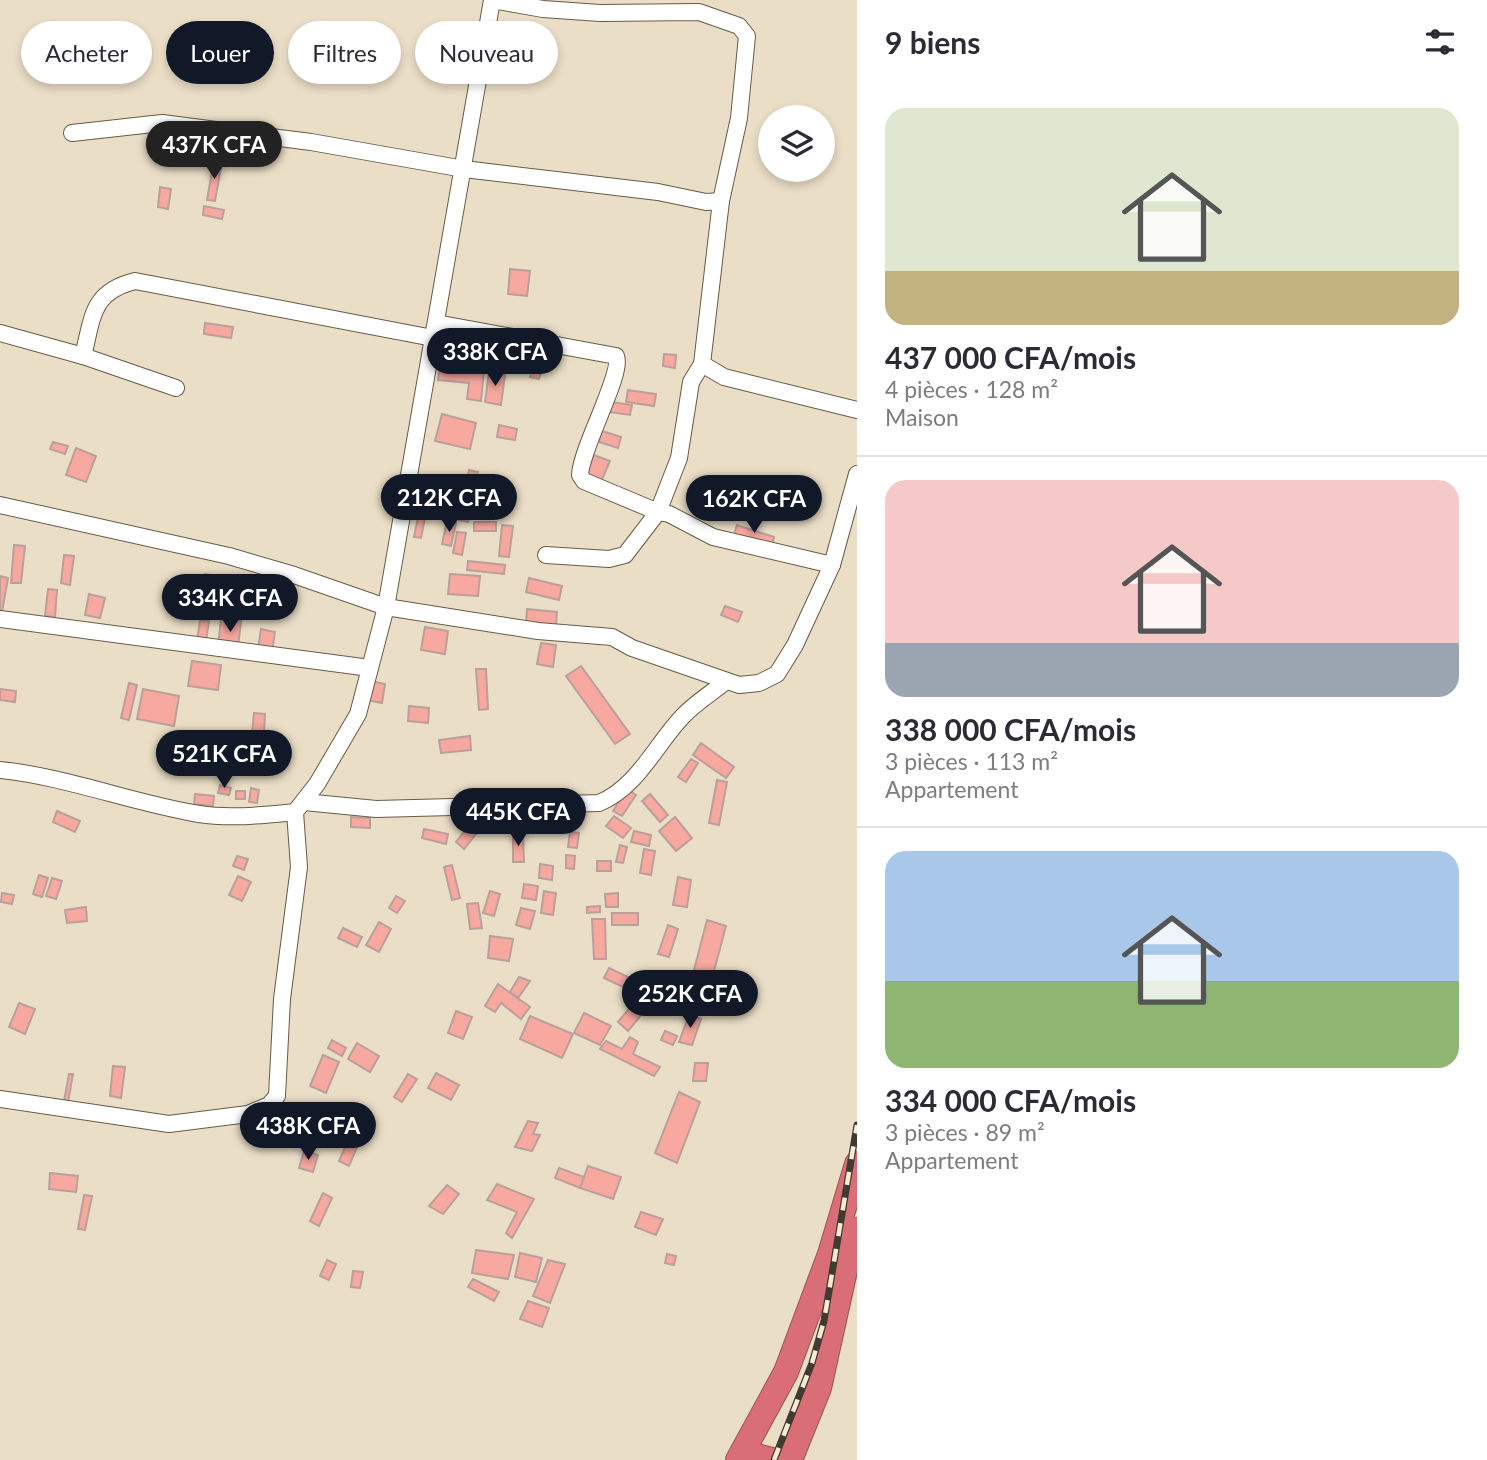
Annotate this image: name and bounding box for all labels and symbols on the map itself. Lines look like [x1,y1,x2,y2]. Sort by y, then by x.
pin: 437K CFA [142,122,286,181]
pin: 338K CFA [423,328,567,388]
pin: 212K CFA [377,475,521,534]
pin: 162K CFA [682,476,826,535]
pin: 334K CFA [158,574,302,634]
pin: 521K CFA [152,730,296,790]
pin: 445K CFA [446,788,590,848]
pin: 252K CFA [618,970,762,1030]
pin: 438K CFA [236,1102,380,1162]

